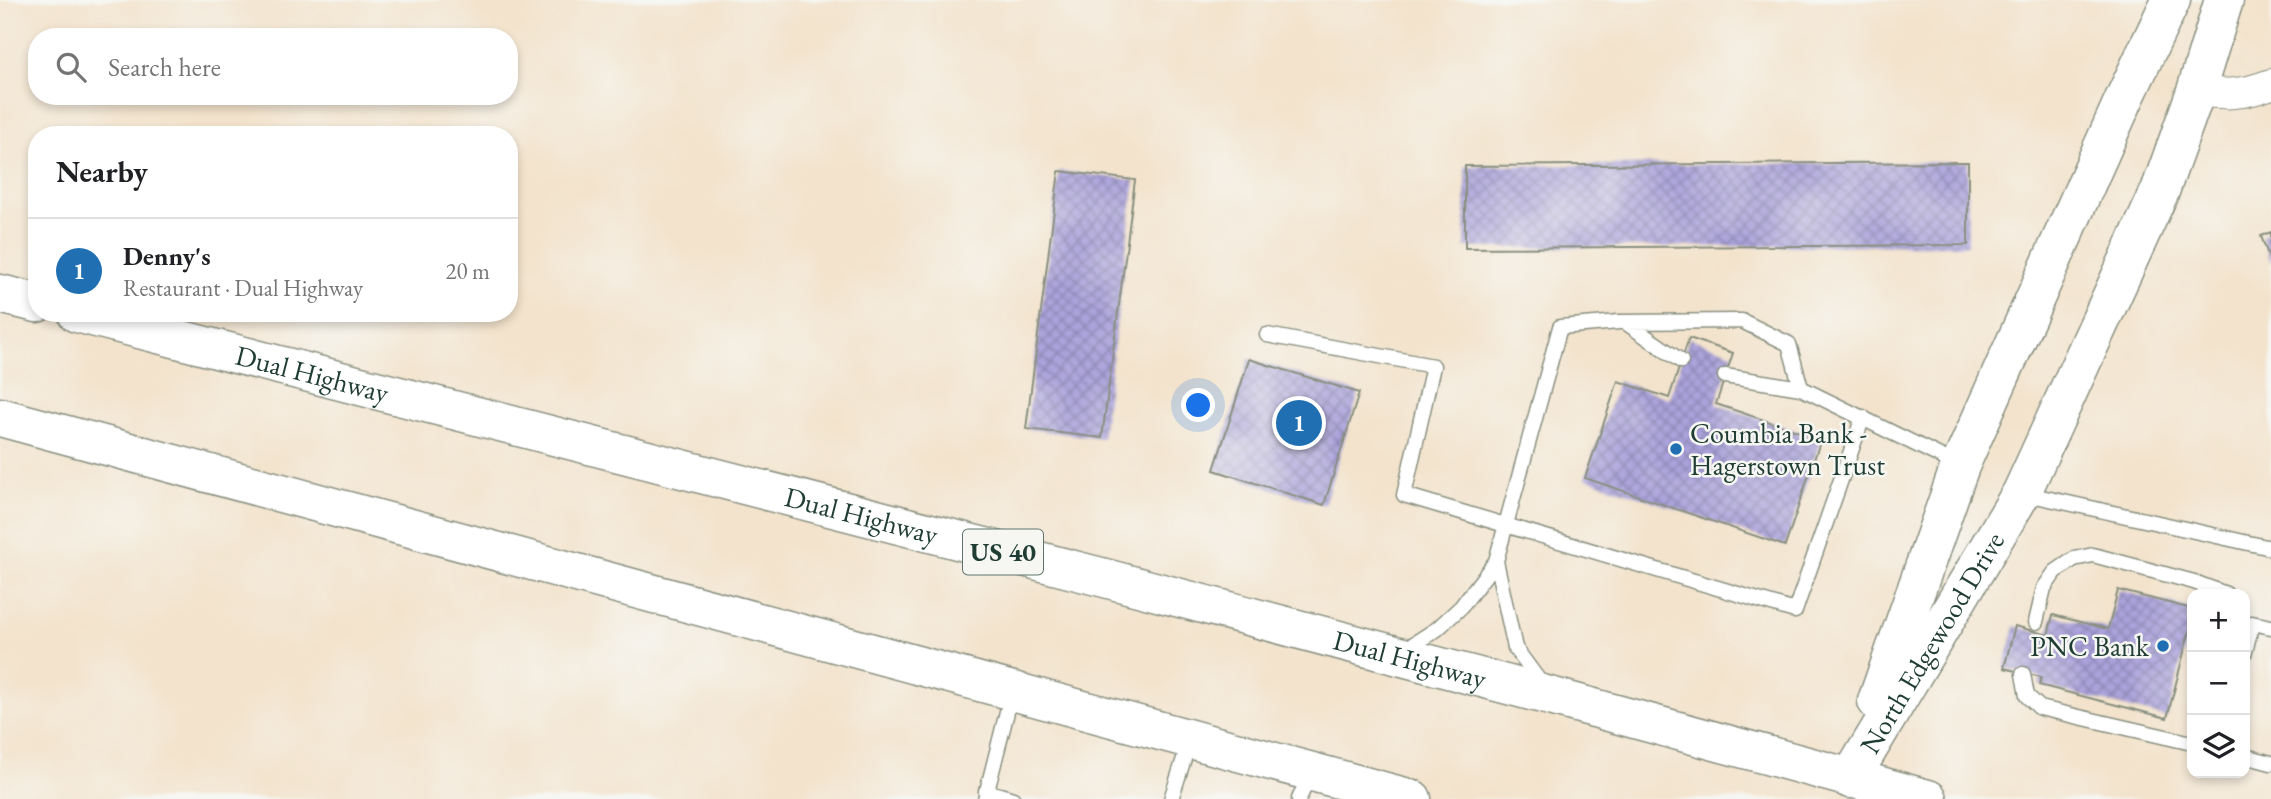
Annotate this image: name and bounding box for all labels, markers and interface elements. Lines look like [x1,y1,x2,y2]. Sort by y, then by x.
search box [28,28,518,105]
icon: search [52,48,90,86]
text: Search here [108,50,221,84]
text: Nearby [56,152,148,191]
text: Denny's [123,239,211,273]
text: 1 [73,256,85,286]
text: 20 m [445,256,490,286]
text: Restaurant · Dual Highway [123,273,363,303]
street label: Dual Highway [232,337,393,411]
your location [1181,388,1215,422]
pin: 1 [1276,397,1322,449]
place label: Coumbia Bank - Hagerstown Trust [1690,415,1885,483]
marker: Coumbia Bank - Hagerstown Trust [1668,441,1684,457]
street label: Dual Highway [781,478,942,552]
street label: North Edgewood Drive [1851,525,2012,760]
road number: US 40 [963,530,1043,574]
map controls [2187,589,2250,778]
button: + [2187,589,2250,652]
street label: Dual Highway [1329,621,1491,697]
place label: PNC Bank [2030,628,2150,664]
marker: PNC Bank [2155,638,2171,654]
button: − [2187,652,2250,715]
button: layers [2187,715,2250,778]

